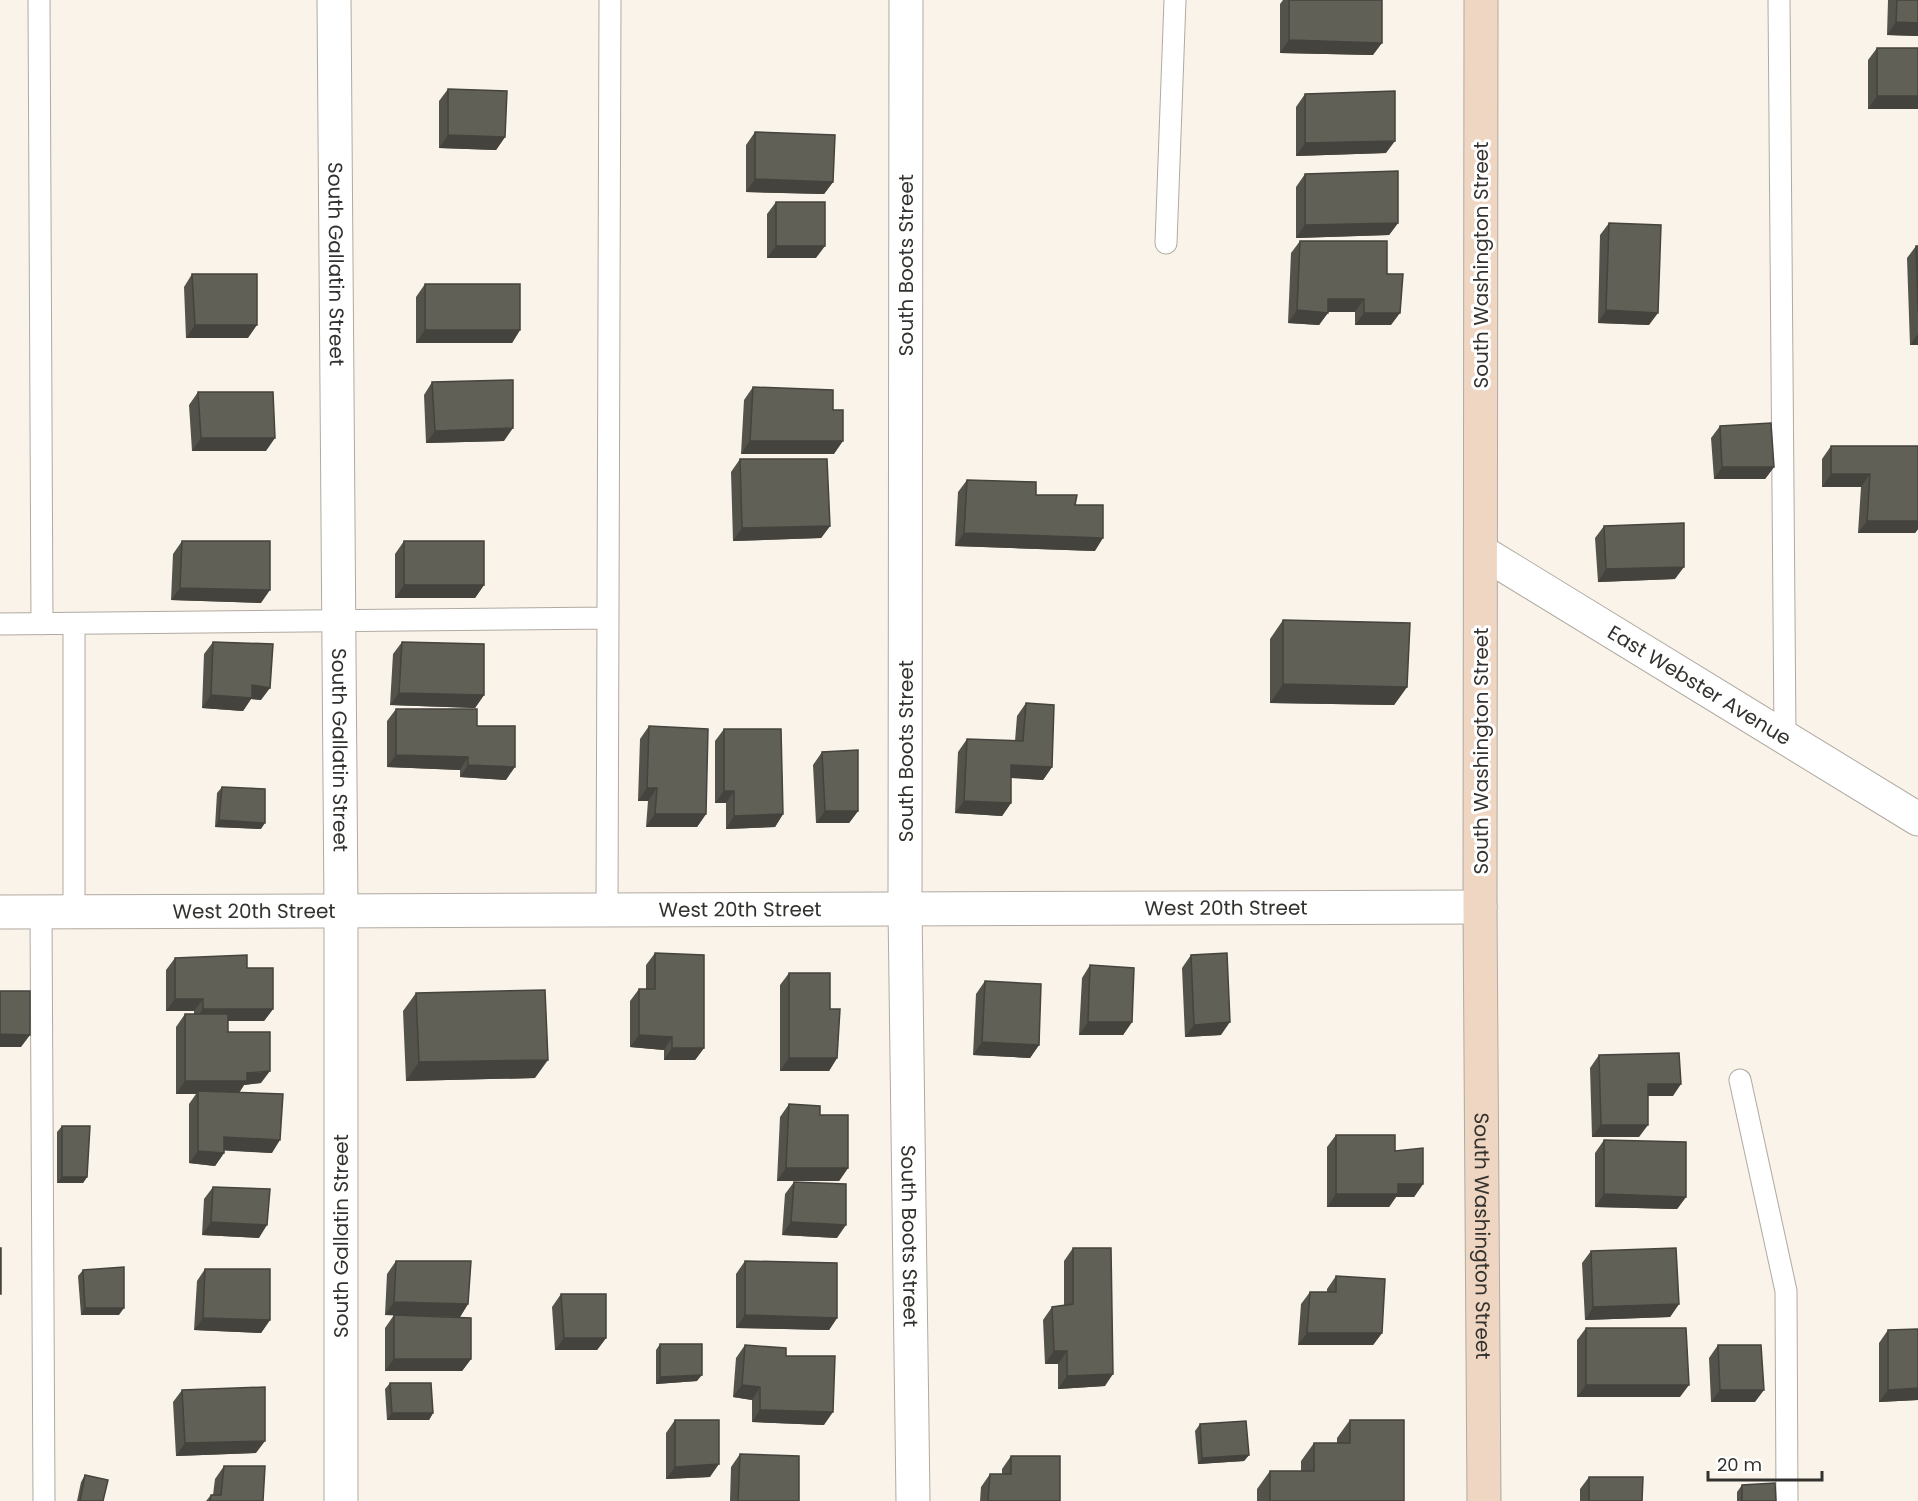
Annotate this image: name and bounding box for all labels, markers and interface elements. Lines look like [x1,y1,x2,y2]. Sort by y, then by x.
street label: South Washington Street [1467,141,1495,389]
street label: South Gallatin Street [321,162,351,366]
street label: South Boots Street [892,174,920,356]
street label: East Webster Avenue [1602,618,1797,752]
street label: South Washington Street [1467,627,1495,875]
street label: South Gallatin Street [325,648,355,852]
street label: South Boots Street [892,660,920,842]
street label: West 20th Street [1144,894,1308,922]
street label: West 20th Street [658,895,822,924]
street label: West 20th Street [172,897,336,925]
street label: South Washington Street [1467,1112,1497,1360]
street label: South Gallatin Street [327,1134,355,1338]
street label: South Boots Street [894,1145,925,1327]
scale bar [1708,1444,1822,1482]
text: 20 m [1717,1452,1762,1477]

